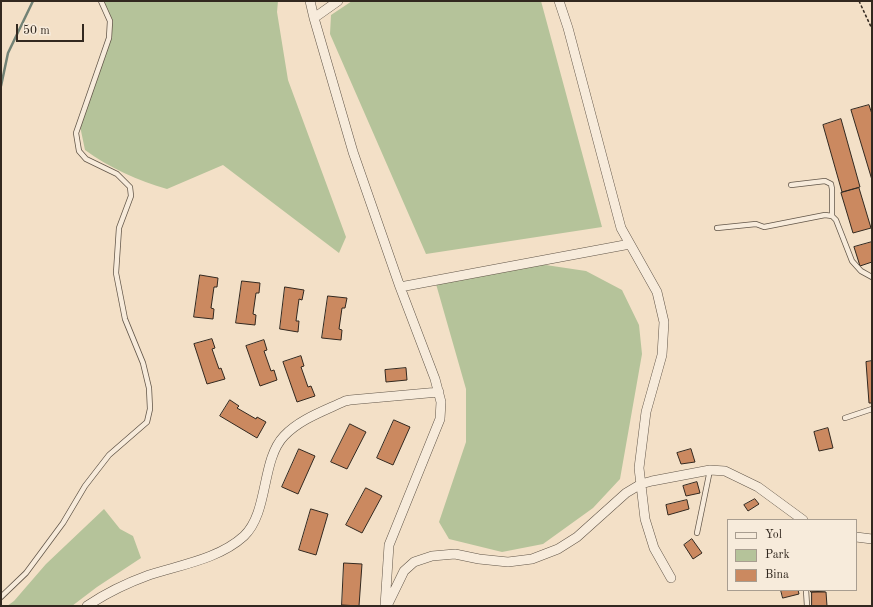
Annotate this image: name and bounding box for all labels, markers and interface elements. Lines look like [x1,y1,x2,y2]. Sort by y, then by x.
scale bar [18,16,86,42]
text: 50 m [23,25,50,37]
legend [727,519,857,591]
text: Yol [765,529,782,541]
text: Park [765,549,790,561]
text: Bina [765,569,789,581]

